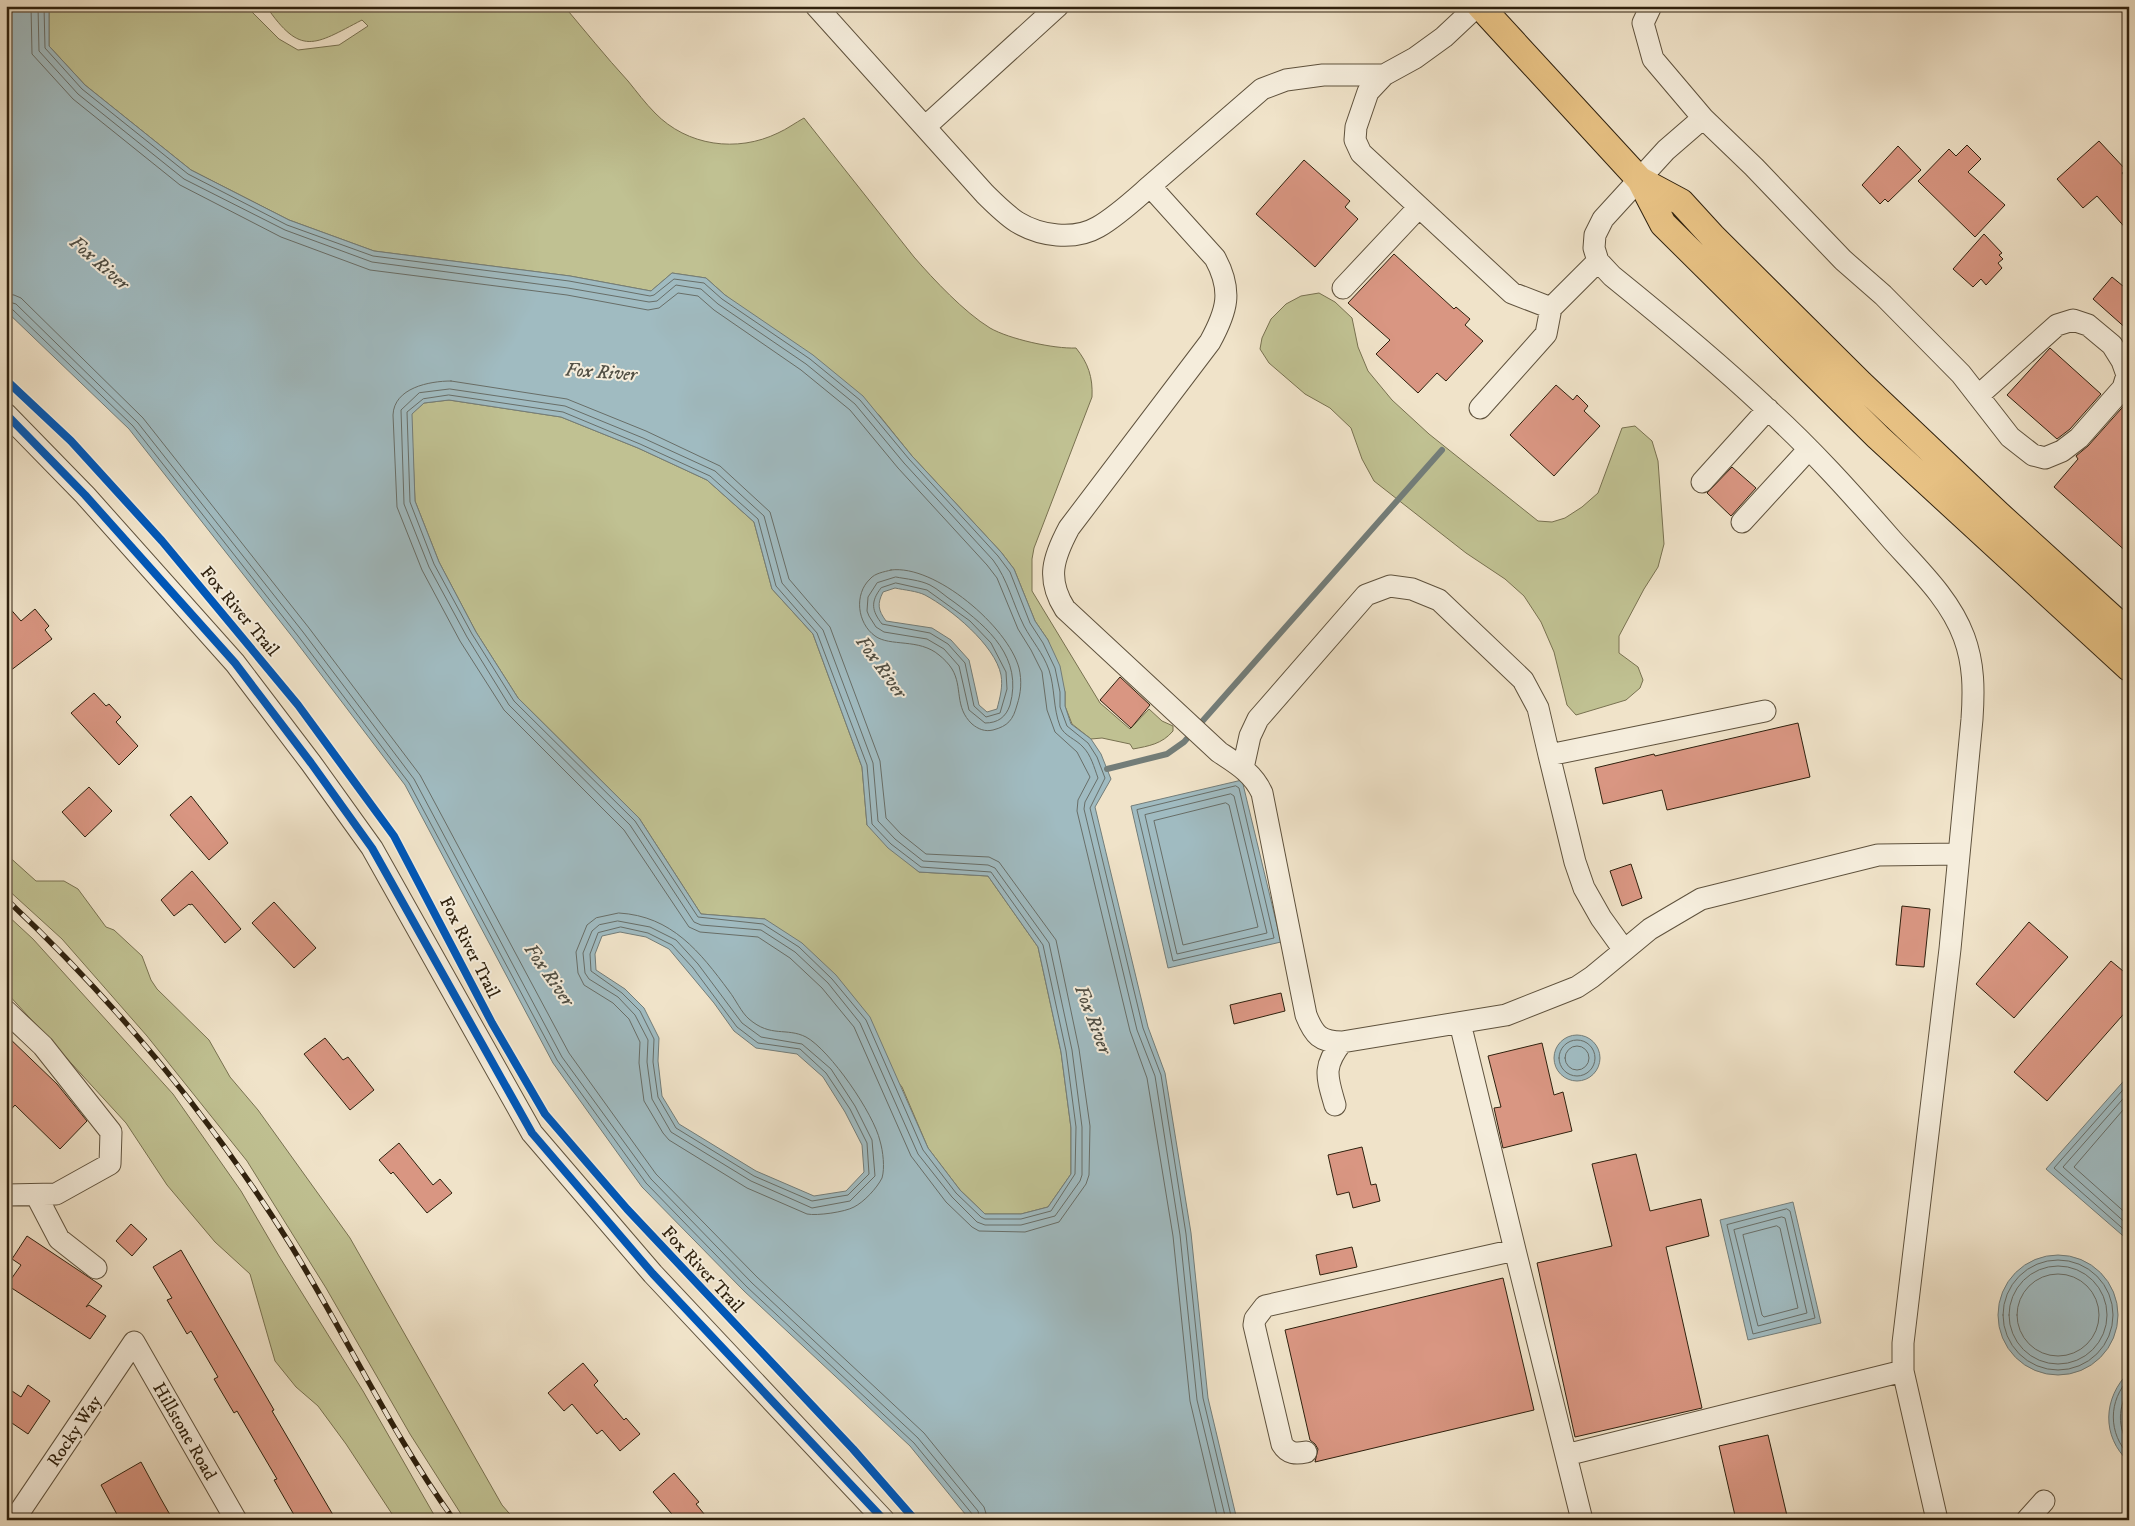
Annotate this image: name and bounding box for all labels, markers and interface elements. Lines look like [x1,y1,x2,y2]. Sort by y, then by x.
water label: Fox River [64,231,135,297]
water label: Fox River [564,359,640,387]
street label: Fox River Trail [195,562,284,662]
water label: Fox River [850,631,912,704]
street label: Fox River Trail [434,893,504,1002]
water label: Fox River [519,939,580,1013]
water label: Fox River [1069,982,1117,1059]
street label: Fox River Trail [657,1222,748,1318]
street label: Hillstone Road [147,1379,221,1484]
street label: Rocky Way [43,1391,107,1471]

